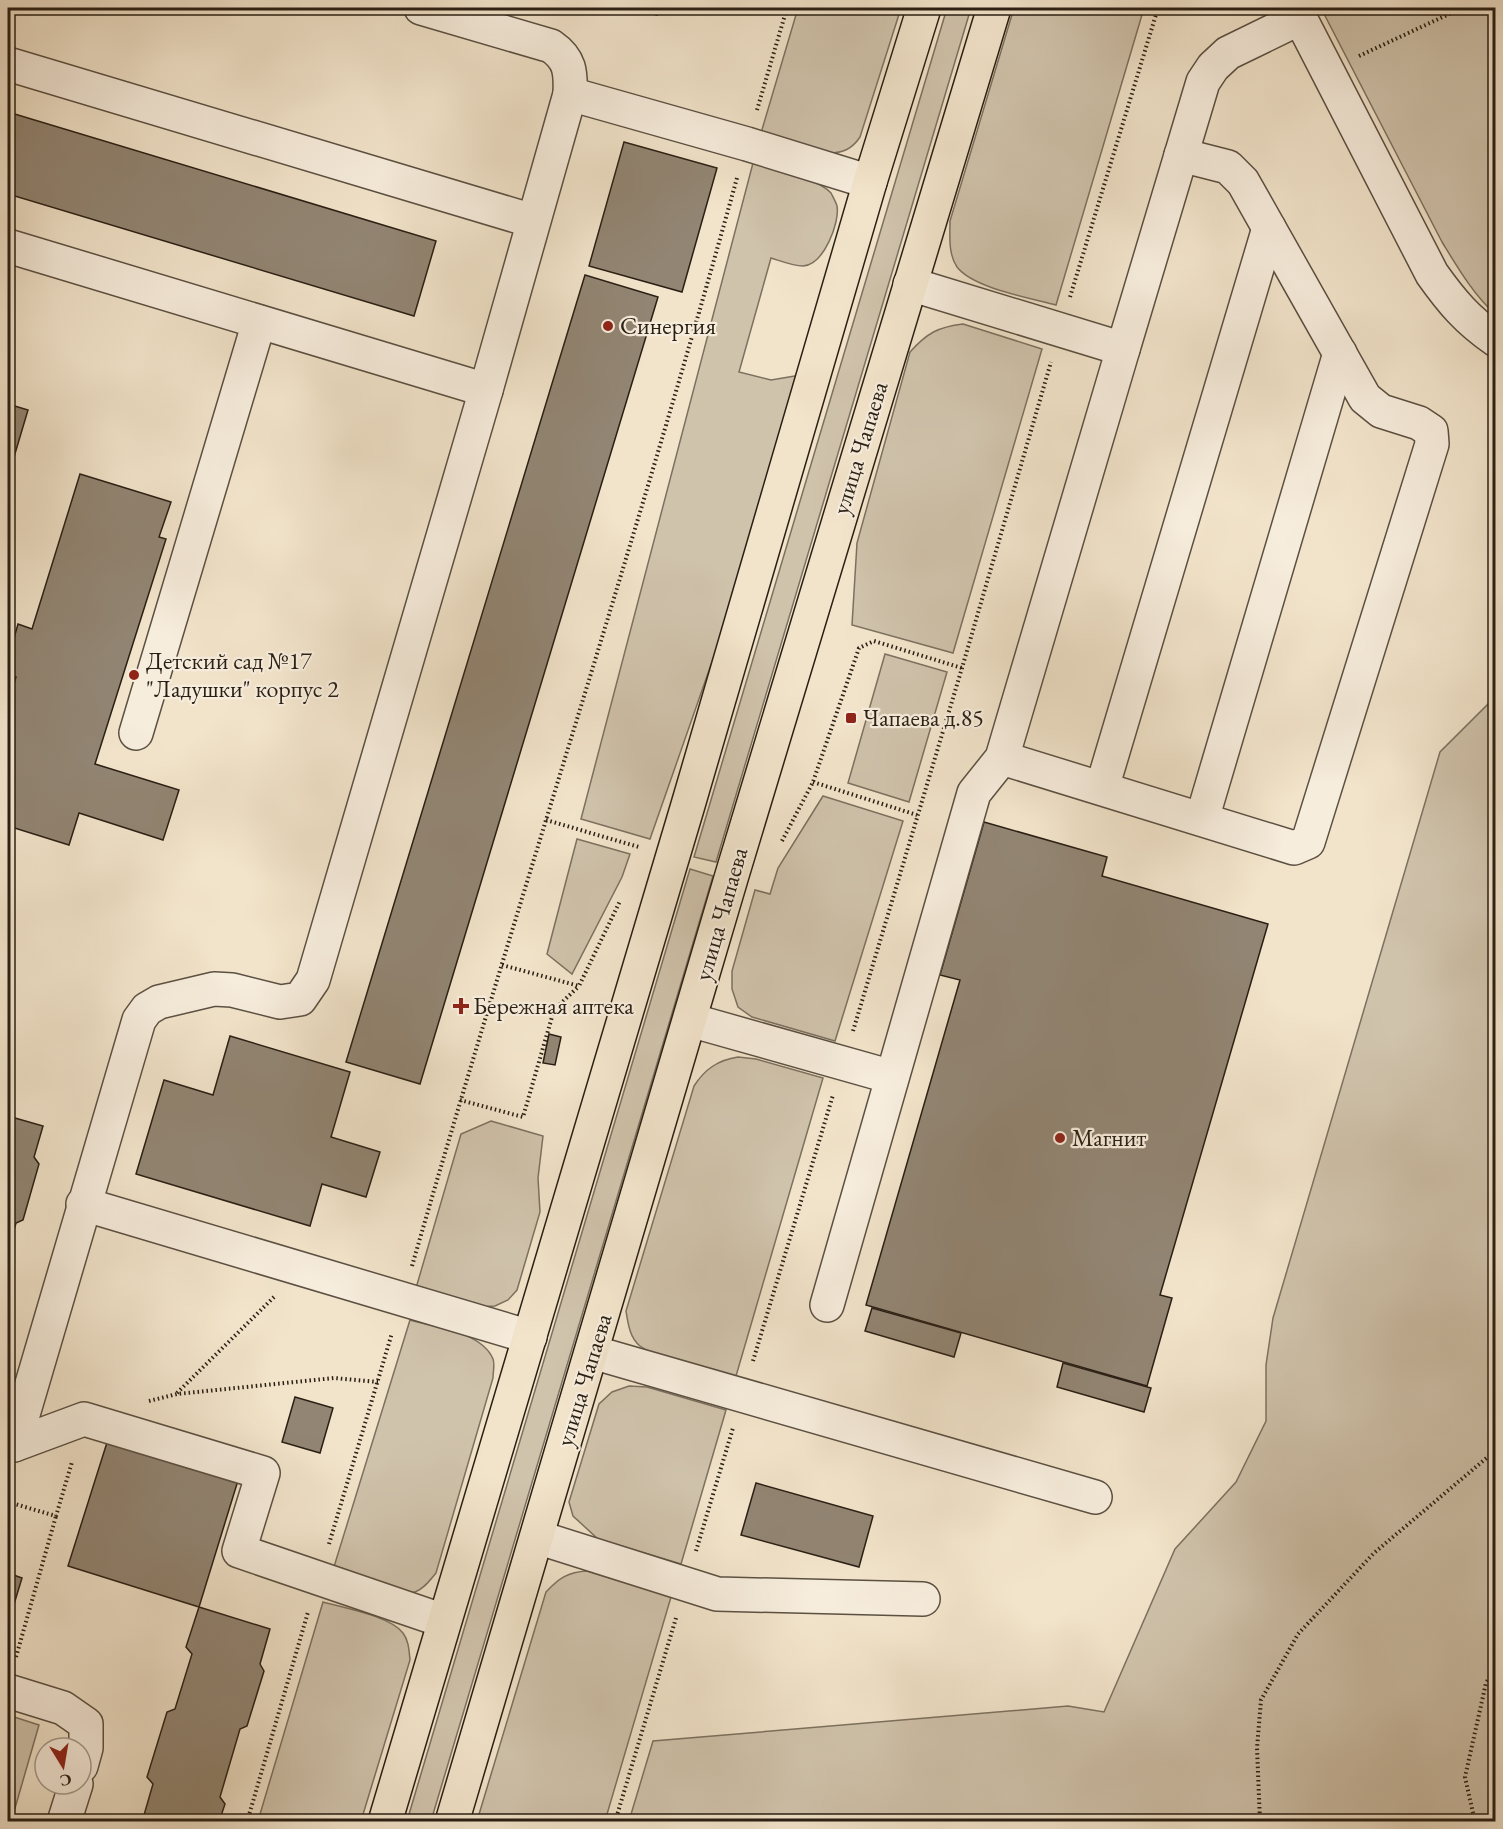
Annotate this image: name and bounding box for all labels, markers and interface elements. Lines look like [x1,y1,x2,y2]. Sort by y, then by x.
place label: Синергия [620,310,716,341]
marker: Синергия [601,319,615,333]
street label: улица Чапаева [825,377,895,518]
place label: Детский сад №17 "Ладушки" корпус 2 [146,645,339,704]
marker: Детский сад №17 "Ладушки" корпус 2 [127,668,141,682]
place label: Чапаева д.85 [863,702,984,733]
marker: Чапаева д.85 [844,711,858,725]
street label: улица Чапаева [687,843,754,984]
place label: Бережная аптека [473,990,634,1021]
marker: Бережная аптека [454,999,468,1013]
place label: Магнит [1072,1122,1146,1153]
marker: Магнит [1053,1131,1067,1145]
street label: улица Чапаева [549,1309,619,1450]
north arrow [33,1736,93,1796]
text: С [58,1769,73,1792]

